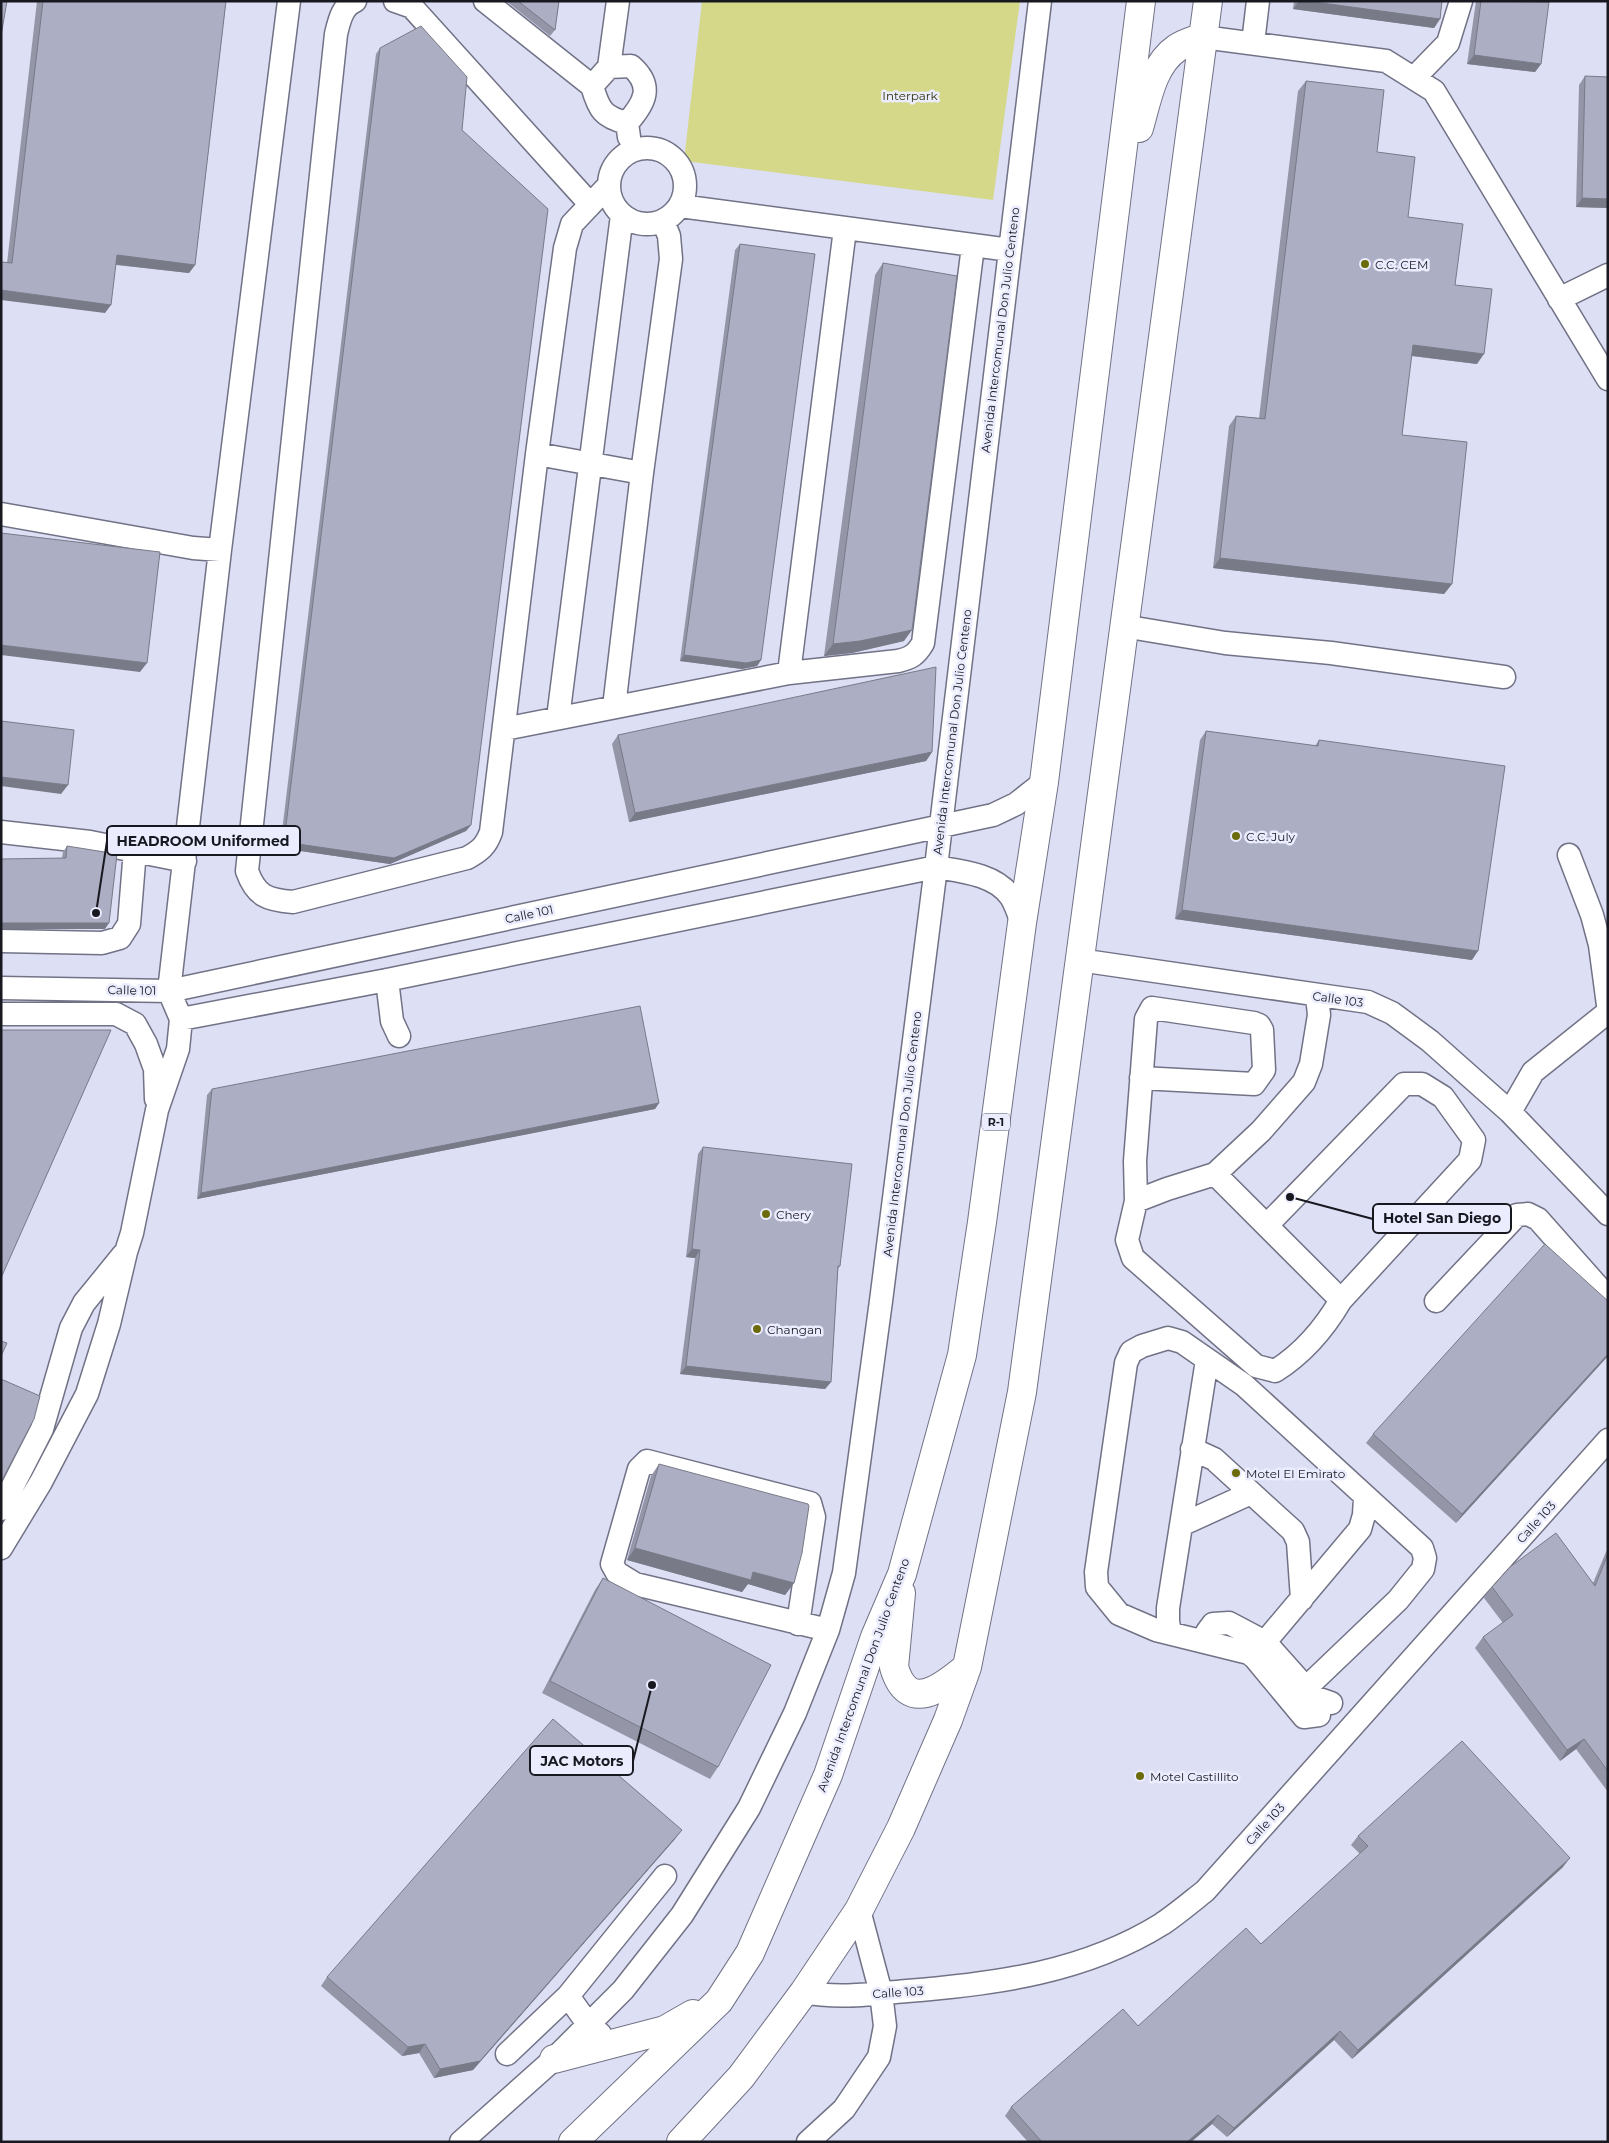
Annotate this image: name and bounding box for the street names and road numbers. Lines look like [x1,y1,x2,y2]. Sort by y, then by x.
street label: Avenida Intercomunal Don Julio Centeno [977,206,1023,454]
street label: Avenida Intercomunal Don Julio Centeno [929,608,975,856]
street label: Calle 101 [503,902,555,926]
street label: Calle 101 [107,982,157,998]
street label: Calle 103 [1312,988,1365,1010]
street label: Avenida Intercomunal Don Julio Centeno [879,1010,925,1258]
road number: R-1 [982,1114,1010,1130]
street label: Calle 103 [1513,1498,1559,1546]
street label: Avenida Intercomunal Don Julio Centeno [814,1556,912,1794]
street label: Calle 103 [1242,1800,1288,1848]
street label: Calle 103 [872,1983,924,2001]

